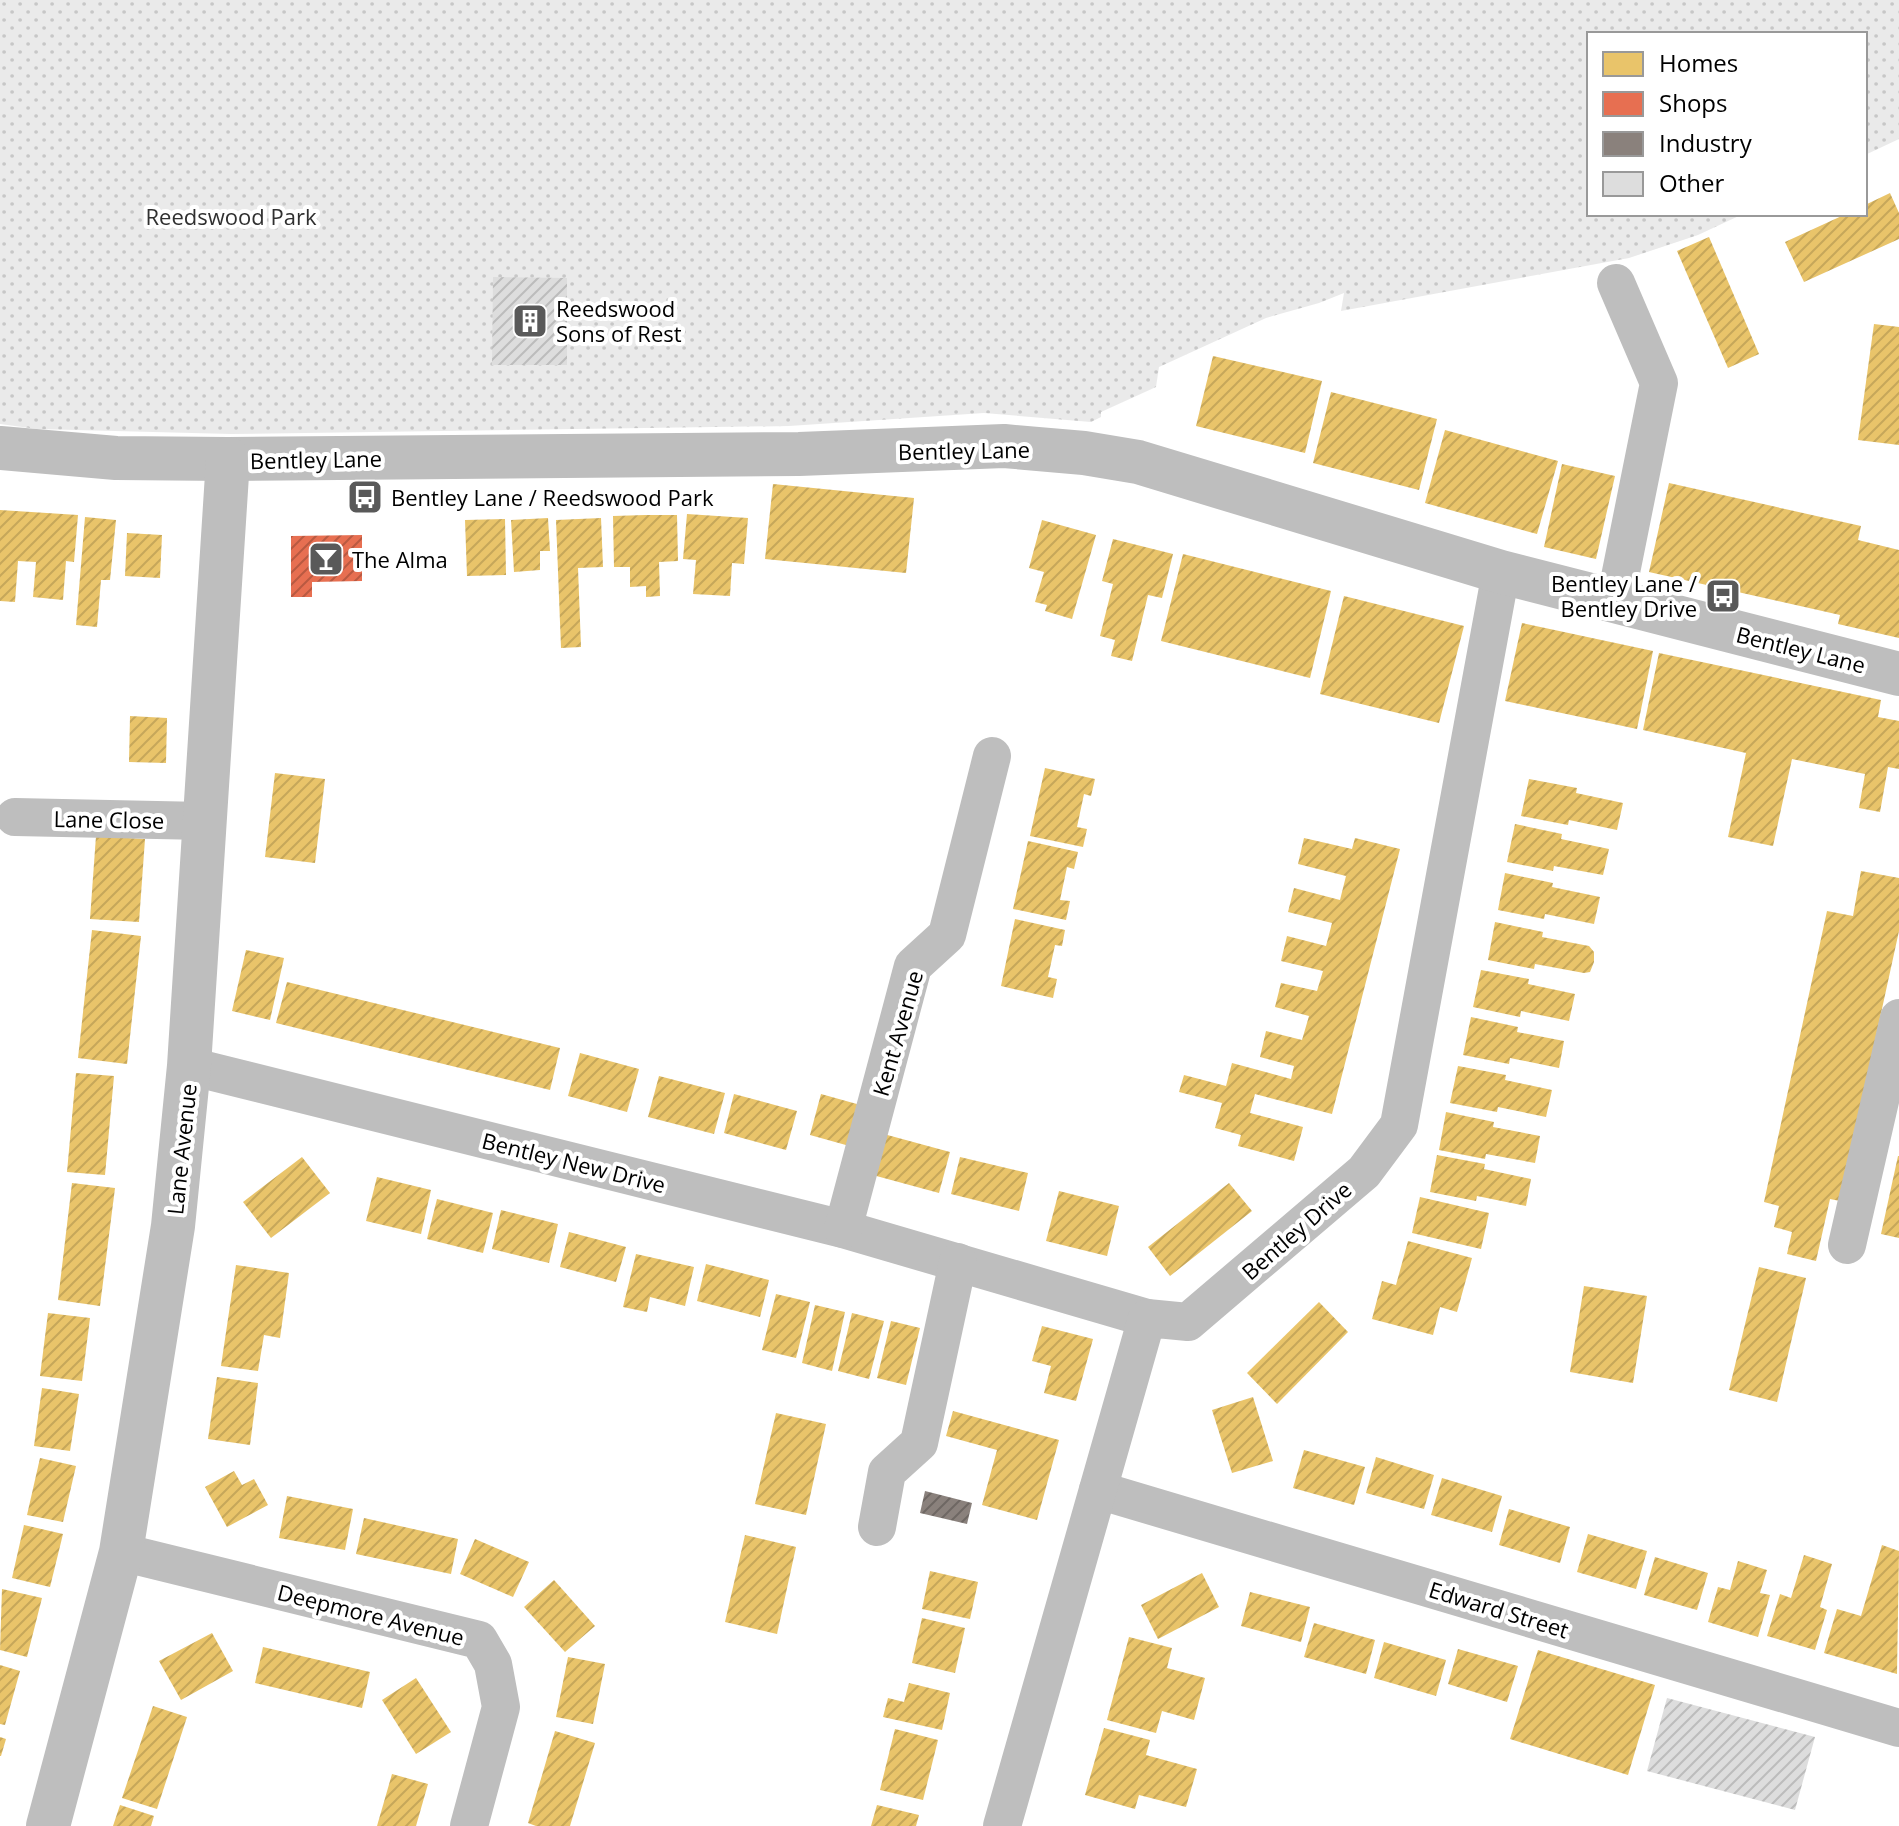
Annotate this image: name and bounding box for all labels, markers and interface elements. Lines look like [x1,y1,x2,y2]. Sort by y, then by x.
legend [1587,32,1867,216]
text: Homes [1659,46,1738,79]
text: Shops [1659,86,1727,119]
text: Industry [1659,126,1753,159]
text: Other [1659,166,1724,199]
park label: Reedswood Park [146,201,317,231]
place label: Reedswood Sons of Rest [556,293,682,348]
building icon: Reedswood Sons of Rest [511,302,549,340]
street label: Bentley Lane [898,434,1030,466]
street label: Bentley Lane [250,443,382,475]
bus stop icon: Bentley Lane / Reedswood Park [346,478,384,516]
place label: Bentley Lane / Reedswood Park [391,482,714,512]
bar icon: The Alma [307,540,345,578]
place label: The Alma [352,544,448,574]
place label: Bentley Lane / Bentley Drive [1551,568,1697,623]
bus stop icon: Bentley Lane / Bentley Drive [1704,577,1742,615]
street label: Bentley Lane [1733,618,1869,680]
street label: Lane Close [53,803,165,835]
street label: Kent Avenue [865,967,929,1099]
street label: Lane Avenue [159,1082,203,1216]
street label: Bentley New Drive [479,1125,669,1199]
street label: Bentley Drive [1235,1174,1357,1286]
street label: Edward Street [1425,1574,1573,1645]
street label: Deepmore Avenue [275,1576,467,1652]

